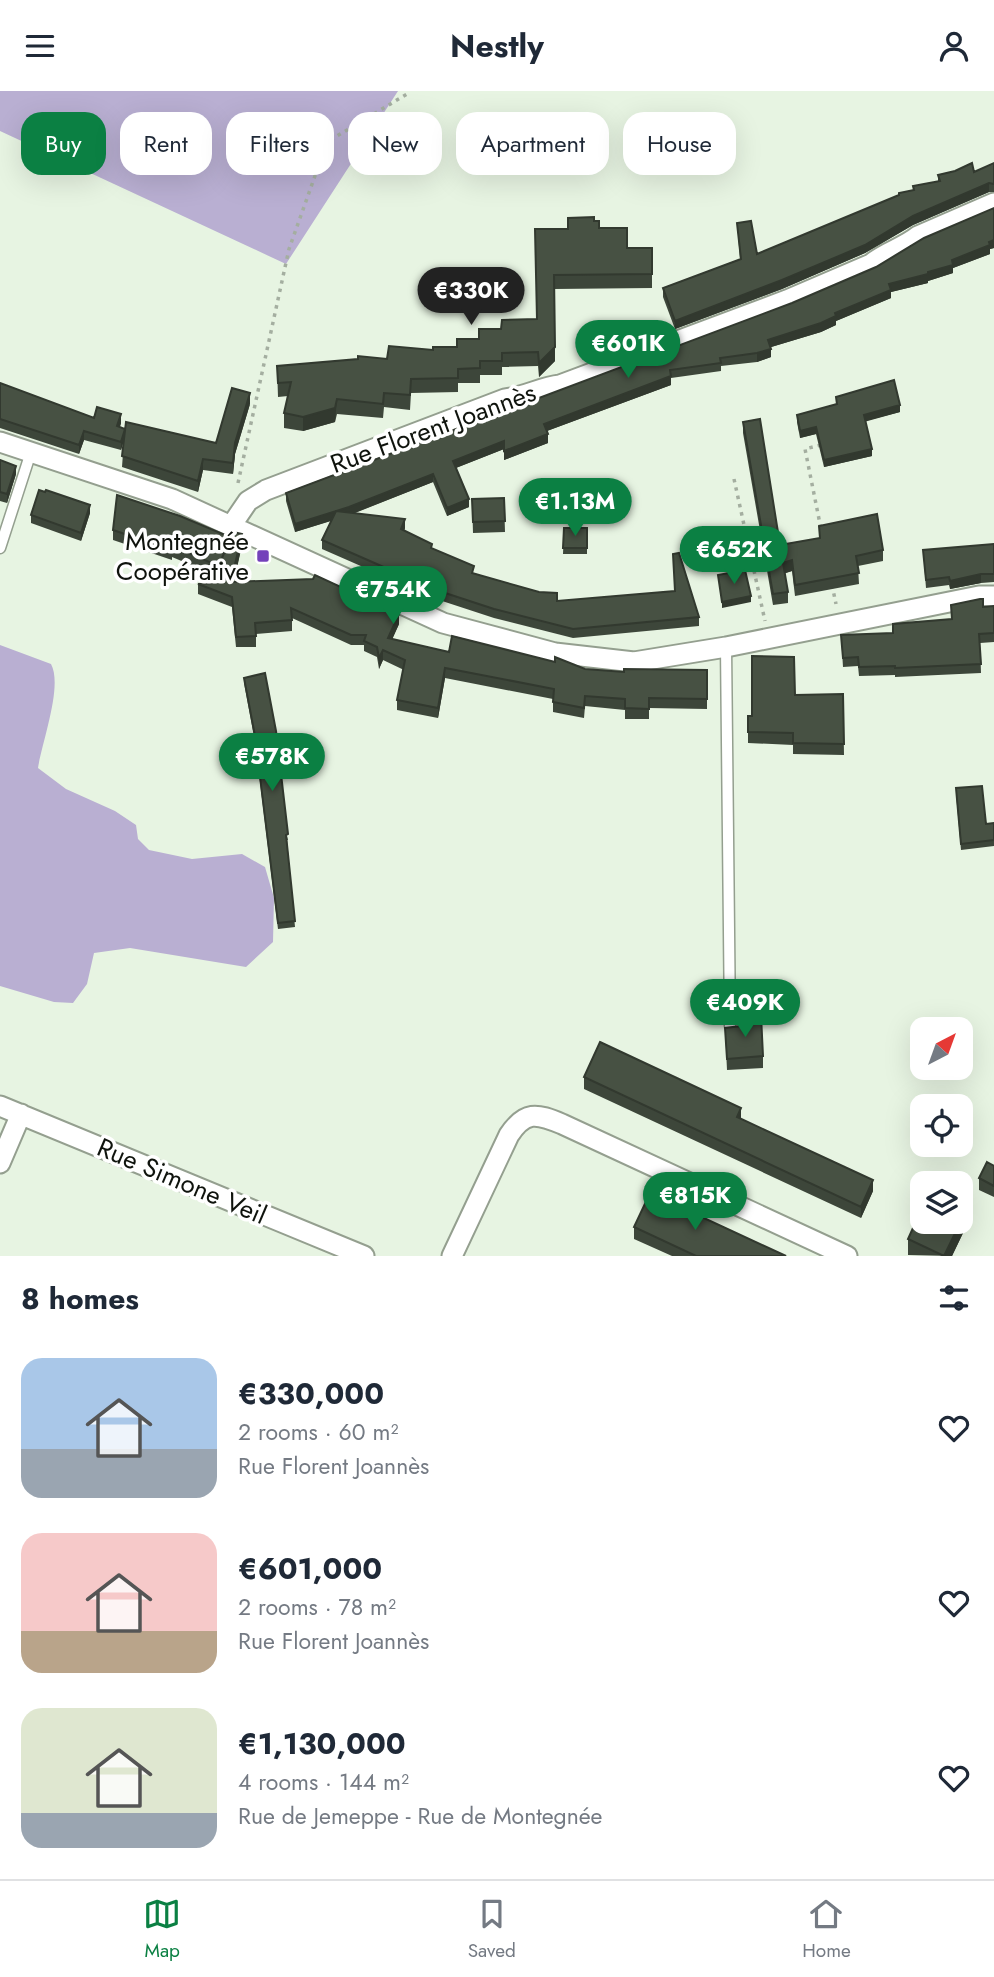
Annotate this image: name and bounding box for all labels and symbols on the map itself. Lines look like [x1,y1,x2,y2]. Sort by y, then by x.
pin: €330K [422,267,520,327]
pin: €601K [579,321,677,380]
street label: Rue Florent Joannès [325,373,541,483]
pin: €1.13M [518,479,632,538]
place label: Montegnée Coopérative [116,522,249,590]
pin: €652K [685,526,783,586]
marker: Montegnée Coopérative [255,548,271,564]
pin: €754K [344,567,442,626]
pin: €578K [223,733,321,793]
pin: €409K [696,979,794,1039]
north arrow [910,1017,973,1080]
street label: Rue Simone Veil [91,1128,273,1234]
pin: €815K [646,1173,744,1232]

